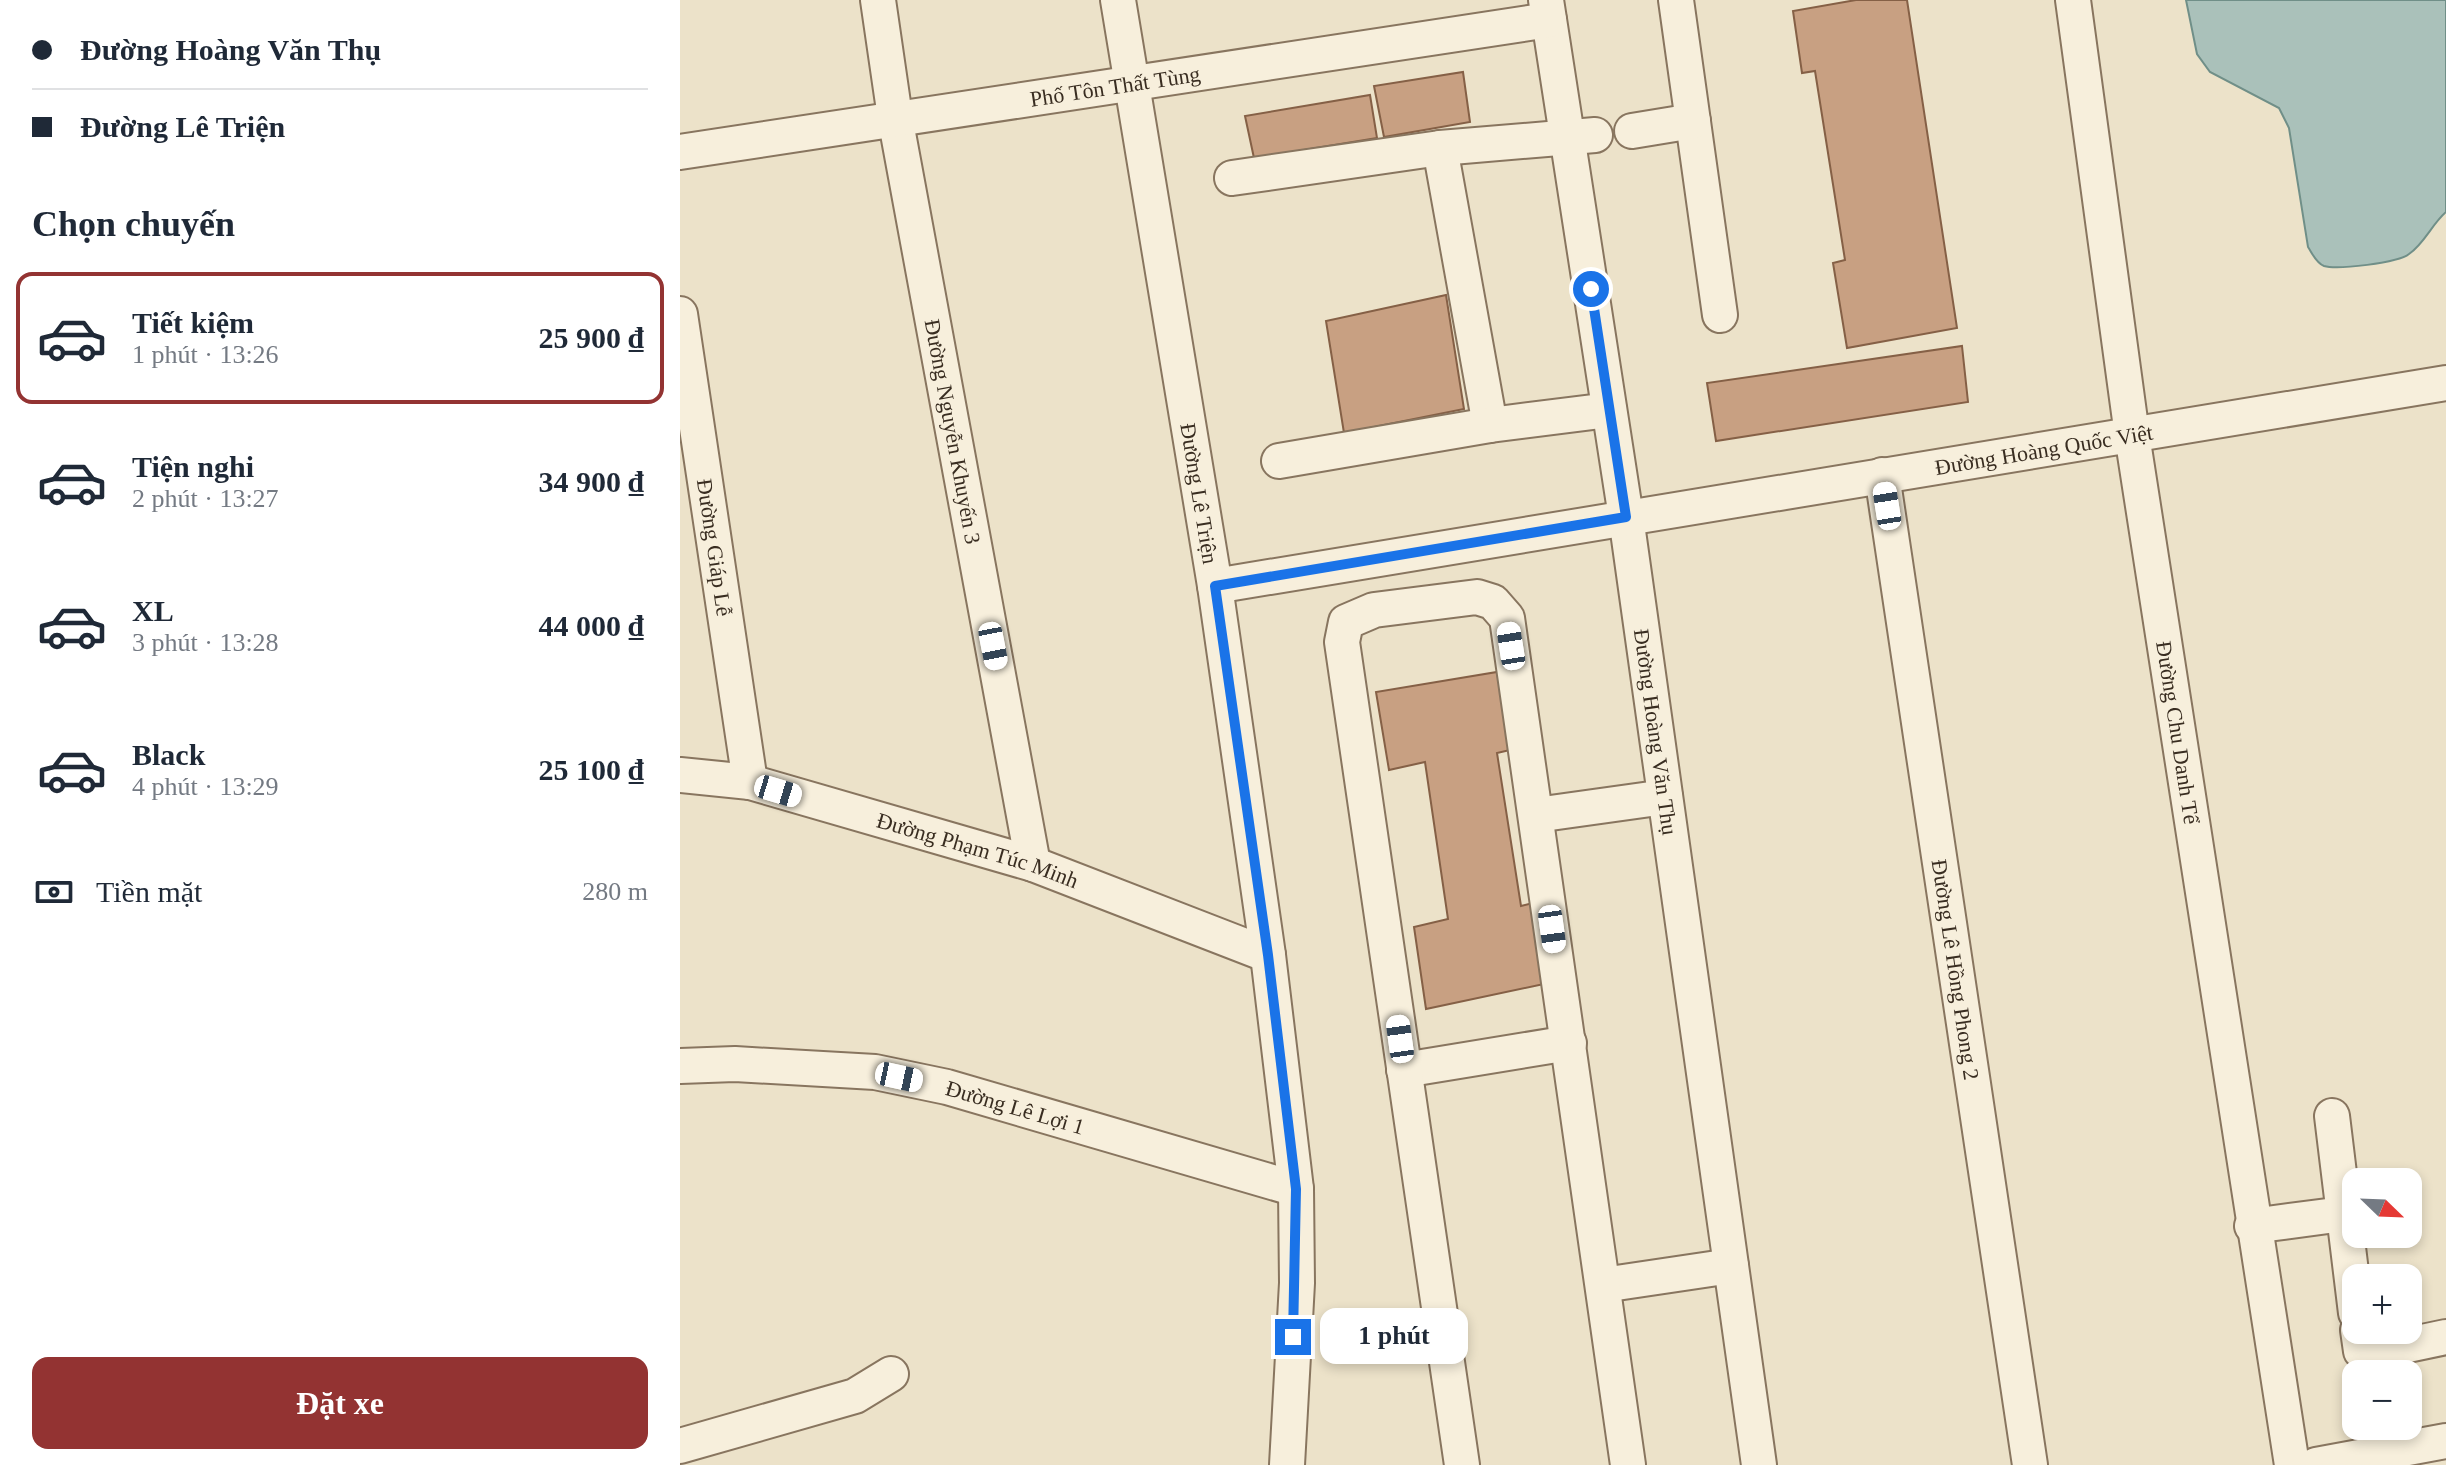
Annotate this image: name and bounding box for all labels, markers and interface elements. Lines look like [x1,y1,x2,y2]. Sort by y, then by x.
text: Đường Hoàng Văn Thụ [80,33,381,66]
street label: Phố Tôn Thất Tùng [1028,61,1202,111]
text: Đường Lê Triện [80,110,285,143]
text: Chọn chuyến [32,204,235,244]
route start [1573,271,1609,307]
icon: car [36,302,108,374]
text: Tiết kiệm [132,306,254,339]
street label: Đường Nguyễn Khuyến 3 [920,317,986,546]
text: 25 900 ₫ [539,321,644,354]
text: 1 phút · 13:26 [132,340,279,369]
street label: Đường Hoàng Quốc Việt [1933,419,2155,480]
street label: Đường Lê Triện [1176,421,1224,565]
icon: car [36,446,108,518]
text: Tiện nghi [132,450,254,483]
text: 34 900 ₫ [539,465,644,498]
street label: Đường Giáp Lễ [692,477,738,618]
car [1871,480,1903,532]
text: 2 phút · 13:27 [132,484,279,513]
icon: car [36,590,108,662]
text: XL [132,594,174,627]
text: 44 000 ₫ [539,609,644,642]
car [977,620,1009,672]
car [1495,620,1527,672]
street label: Đường Hoàng Văn Thụ [1629,627,1683,836]
text: 3 phút · 13:28 [132,628,279,657]
street label: Đường Chu Danh Tể [2152,639,2205,826]
icon: car [36,734,108,806]
text: Black [132,738,205,771]
text: 25 100 ₫ [539,753,644,786]
text: 4 phút · 13:29 [132,772,279,801]
car [752,773,804,809]
street label: Đường Phạm Túc Minh [874,807,1082,893]
street label: Đường Lê Hồng Phong 2 [1927,857,1985,1082]
icon: cash [32,870,76,914]
text: Tiền mặt [96,875,202,908]
text: 280 m [582,877,648,906]
car [1537,904,1567,954]
car [1385,1014,1415,1064]
car [873,1060,925,1094]
street label: Đường Lê Lợi 1 [943,1075,1088,1139]
north arrow [2342,1168,2422,1248]
map controls [2342,1168,2422,1440]
button: + [2342,1264,2422,1344]
callout: 1 phút [1321,1309,1469,1365]
route end [1275,1319,1311,1355]
text: 1 phút [1358,1321,1430,1350]
button: Đặt xe [32,1357,648,1449]
button: − [2342,1360,2422,1440]

